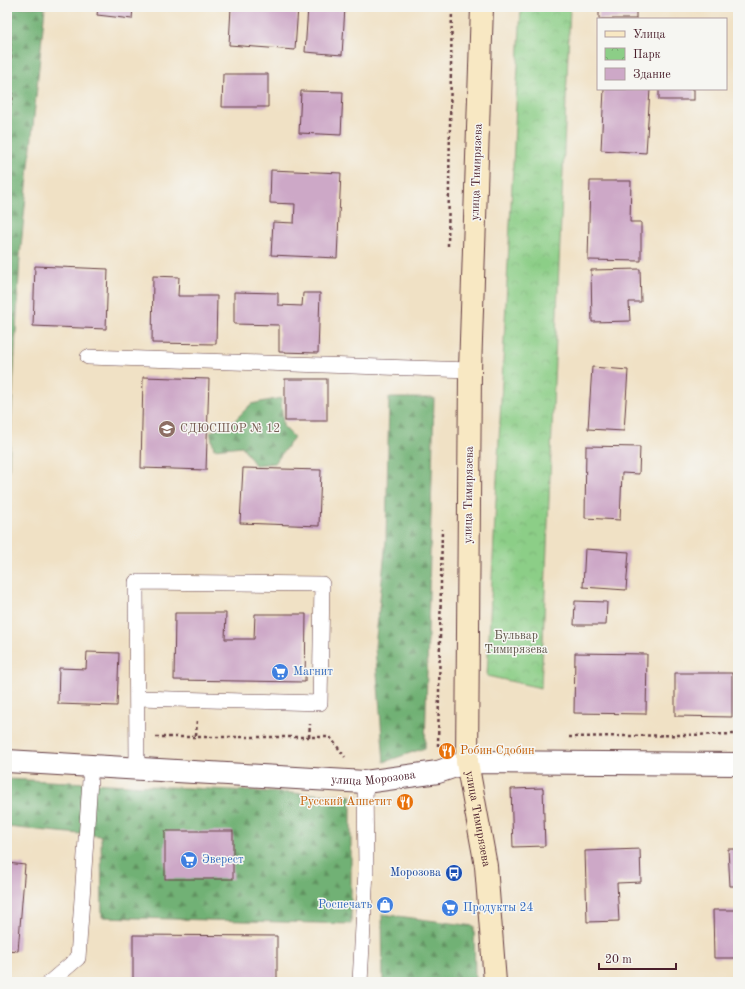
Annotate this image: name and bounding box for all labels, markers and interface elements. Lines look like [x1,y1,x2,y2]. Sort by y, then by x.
legend [597,18,727,90]
text: Улица [633,29,666,41]
text: Парк [633,49,661,61]
text: Здание [633,69,671,81]
street label: улица Тимирязева [469,123,485,221]
school or university icon: СДЮСШОР № 12 [157,419,177,439]
place label: СДЮСШОР № 12 [180,423,280,435]
street label: улица Тимирязева [462,446,476,544]
park label: Бульвар Тимирязева [484,630,548,656]
supermarket icon: Магнит [270,662,290,682]
place label: Магнит [293,666,333,678]
restaurant icon: Робин Сдобин [437,741,457,761]
place label: Робин Сдобин [460,745,535,757]
street label: улица Морозова [330,769,416,788]
street label: улица Тимирязева [463,770,492,868]
restaurant icon: Русский Аппетит [395,792,415,812]
place label: Русский Аппетит [300,796,392,808]
supermarket icon: Эверест [179,850,199,870]
place label: Эверест [202,854,244,866]
bus stop icon: Морозова [444,863,464,883]
place label: Морозова [390,867,441,879]
shop icon: Роспечать [375,895,395,915]
supermarket icon: Продукты 24 [440,898,460,918]
place label: Роспечать [318,899,372,911]
place label: Продукты 24 [463,902,533,914]
scale bar [599,945,676,971]
text: 20 m [605,954,632,966]

